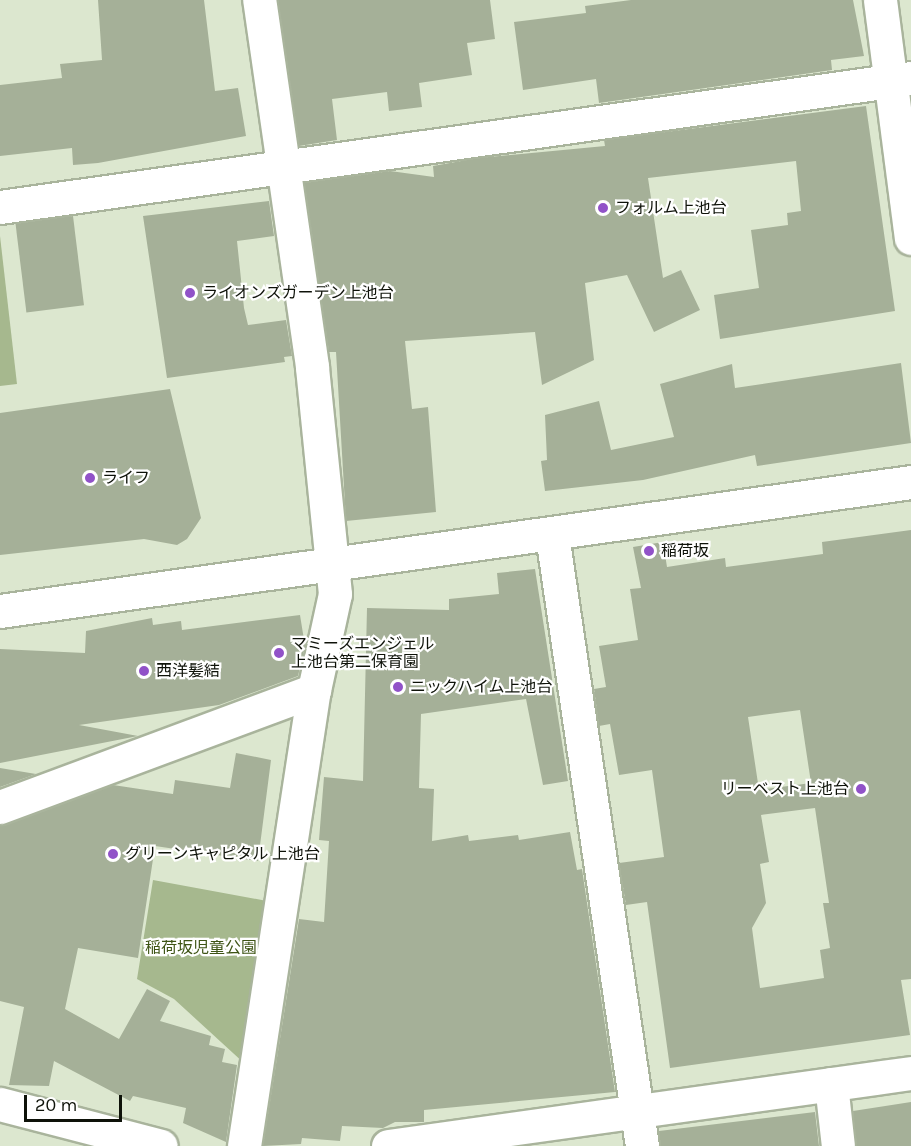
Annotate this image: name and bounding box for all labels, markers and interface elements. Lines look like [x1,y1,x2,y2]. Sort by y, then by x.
place label: フォルム上池台 [615,198,727,218]
marker: フォルム上池台 [596,201,610,215]
place label: ライオンズガーデン上池台 [202,283,394,303]
marker: ライオンズガーデン上池台 [183,286,197,300]
place label: ライフ [102,468,150,488]
marker: ライフ [83,471,97,485]
place label: 稲荷坂 [661,541,709,561]
marker: 稲荷坂 [642,544,656,558]
place label: マミーズエンジェル 上池台第二保育園 [291,634,435,672]
marker: マミーズエンジェル 上池台第二保育園 [272,646,286,660]
place label: 西洋髪結 [156,661,220,681]
marker: 西洋髪結 [137,664,151,678]
place label: ニックハイム上池台 [410,677,554,697]
marker: ニックハイム上池台 [391,680,405,694]
place label: リーベスト上池台 [721,779,849,799]
marker: リーベスト上池台 [854,782,868,796]
place label: グリーンキャピタル 上池台 [125,844,321,864]
marker: グリーンキャピタル 上池台 [106,847,120,861]
park label: 稲荷坂児童公園 [145,938,257,958]
scale bar [27,1083,124,1121]
text: 20 m [35,1094,77,1116]

